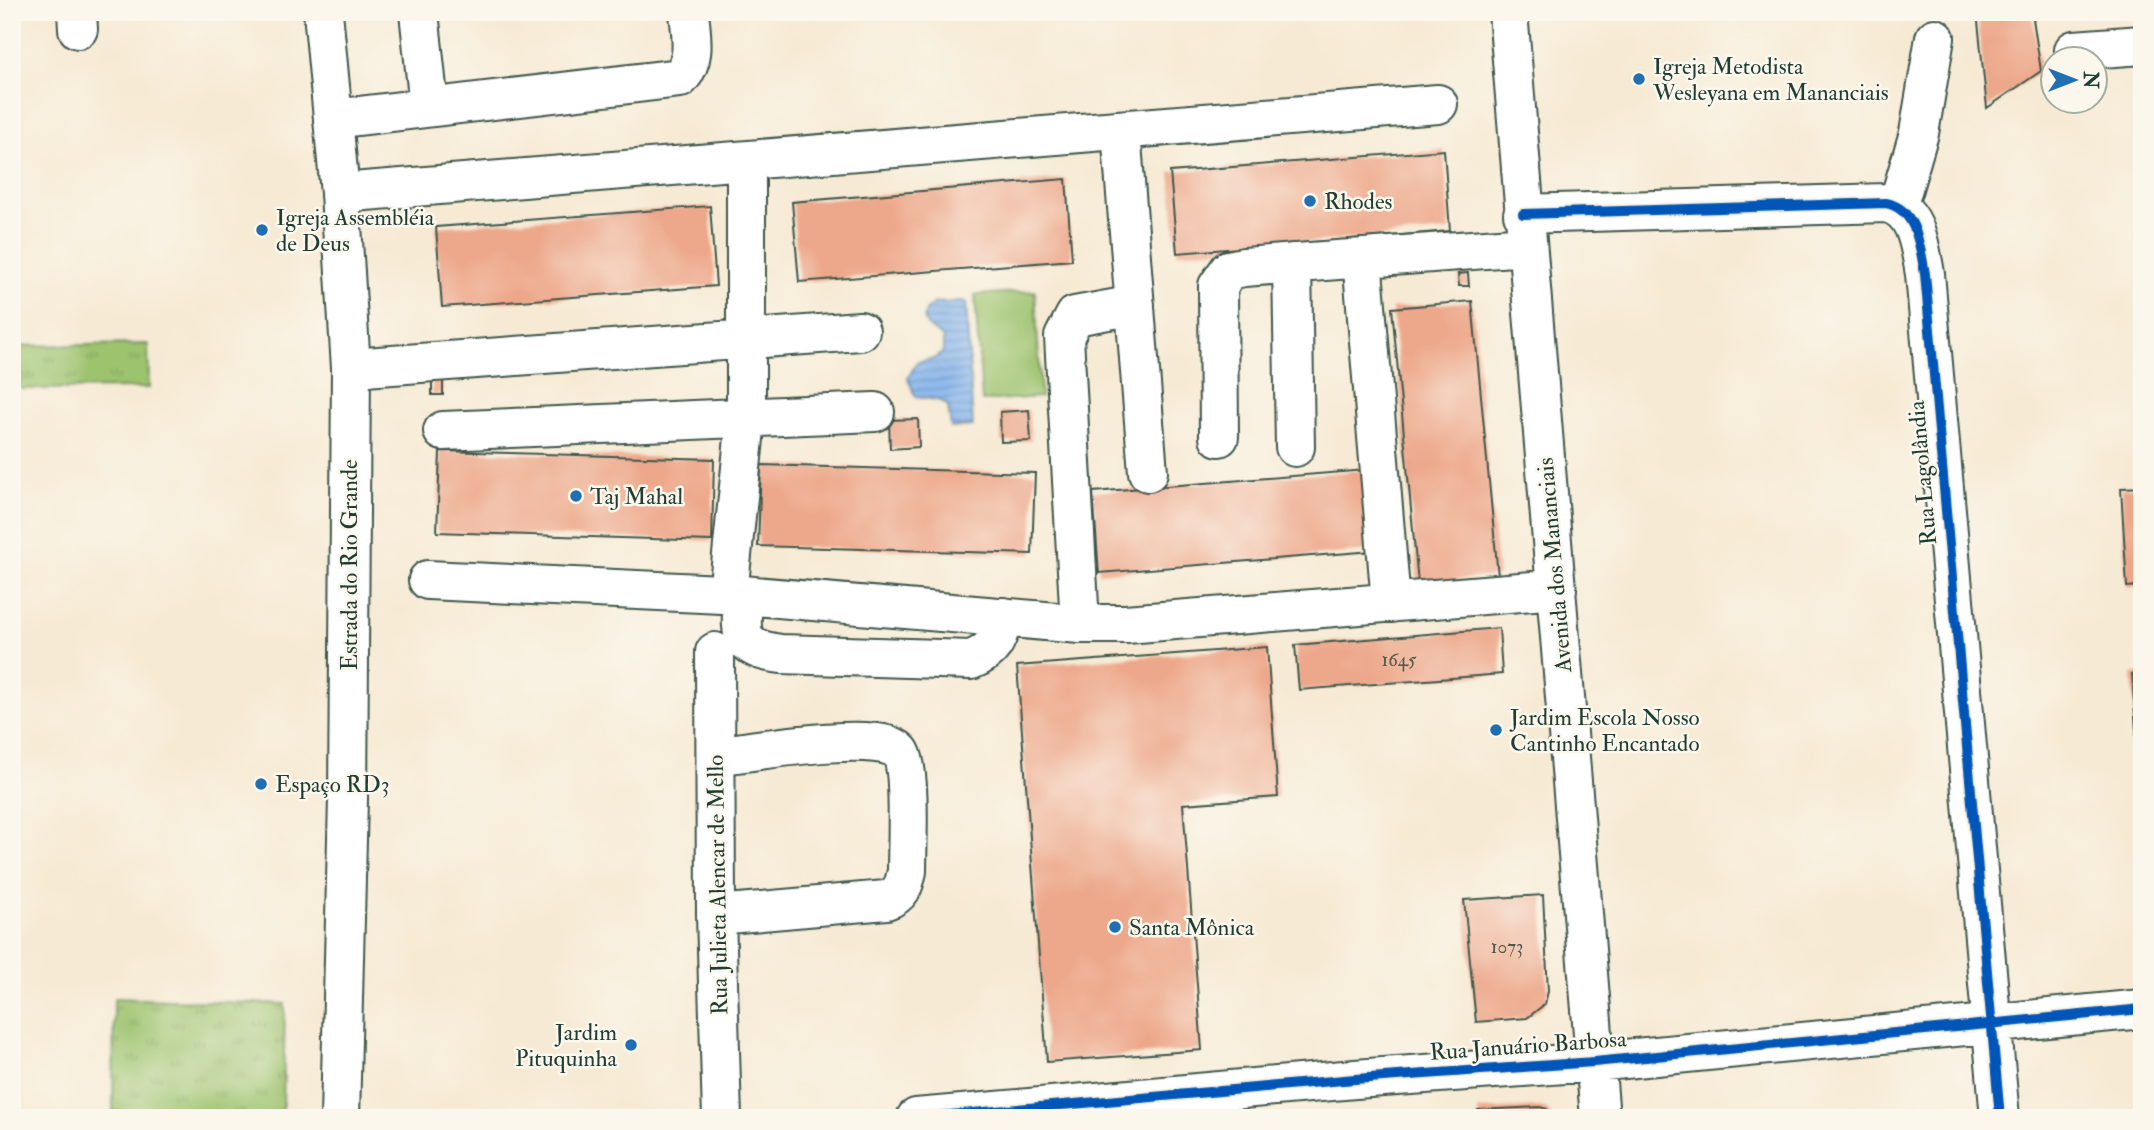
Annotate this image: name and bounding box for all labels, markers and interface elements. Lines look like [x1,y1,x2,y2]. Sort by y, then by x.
north arrow [2038,46,2108,116]
place label: Igreja Metodista Wesleyana em Mananciais [1652,52,1889,107]
text: N [2078,70,2102,89]
marker: Igreja Metodista Wesleyana em Mananciais [1631,71,1647,87]
place label: Rhodes [1324,187,1393,216]
marker: Rhodes [1302,193,1318,209]
place label: Igreja Assembléia de Deus [276,203,435,258]
marker: Igreja Assembléia de Deus [254,222,270,238]
street label: Rua Lagolândia [1902,399,1943,546]
street label: Avenida dos Mananciais [1531,456,1578,675]
street label: Estrada do Rio Grande [335,459,364,671]
place label: Taj Mahal [590,482,683,511]
marker: Taj Mahal [568,488,584,504]
house number: 1645 [1382,648,1417,672]
place label: Jardim Escola Nosso Cantinho Encantado [1509,703,1700,758]
marker: Jardim Escola Nosso Cantinho Encantado [1488,722,1504,738]
street label: Rua Julieta Alencar de Mello [701,755,734,1015]
place label: Espaço RD3 [275,770,390,800]
marker: Espaço RD3 [253,776,269,792]
place label: Santa Mônica [1129,913,1255,942]
marker: Santa Mônica [1107,919,1123,935]
house number: 1073 [1491,935,1523,959]
place label: Jardim Pituquinha [515,1018,618,1073]
street label: Rua Januário Barbosa [1429,1024,1628,1067]
marker: Jardim Pituquinha [623,1037,639,1053]

